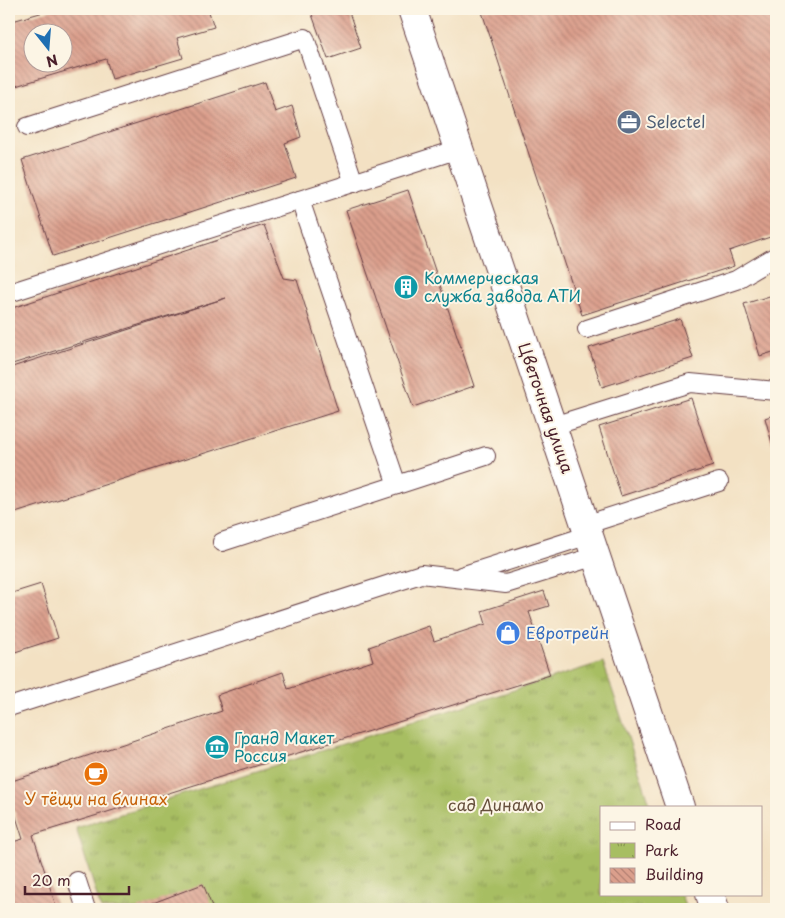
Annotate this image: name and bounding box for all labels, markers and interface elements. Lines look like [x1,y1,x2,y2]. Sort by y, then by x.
north arrow [22,22,72,72]
text: N [44,49,60,73]
office icon: Selectel [616,109,642,135]
place label: Selectel [646,109,705,133]
place label: Коммерческая служба завода АТИ [424,265,581,307]
building icon: Коммерческая служба завода АТИ [393,274,419,300]
street label: Цветочная улица [513,339,581,476]
shop icon: Евротрейн [495,620,521,646]
place label: Евротрейн [526,620,609,644]
place label: Гранд Макет Россия [234,725,335,767]
museum icon: Гранд Макет Россия [204,734,230,760]
cafe icon: У тёщи на блинах [83,761,109,787]
place label: У тёщи на блинах [24,786,168,810]
park label: сад Динамо [448,792,544,816]
legend [600,806,762,896]
text: Road [645,812,681,835]
text: Park [645,838,679,861]
text: Building [645,862,704,885]
scale bar [25,863,129,895]
text: 20 m [32,868,71,891]

